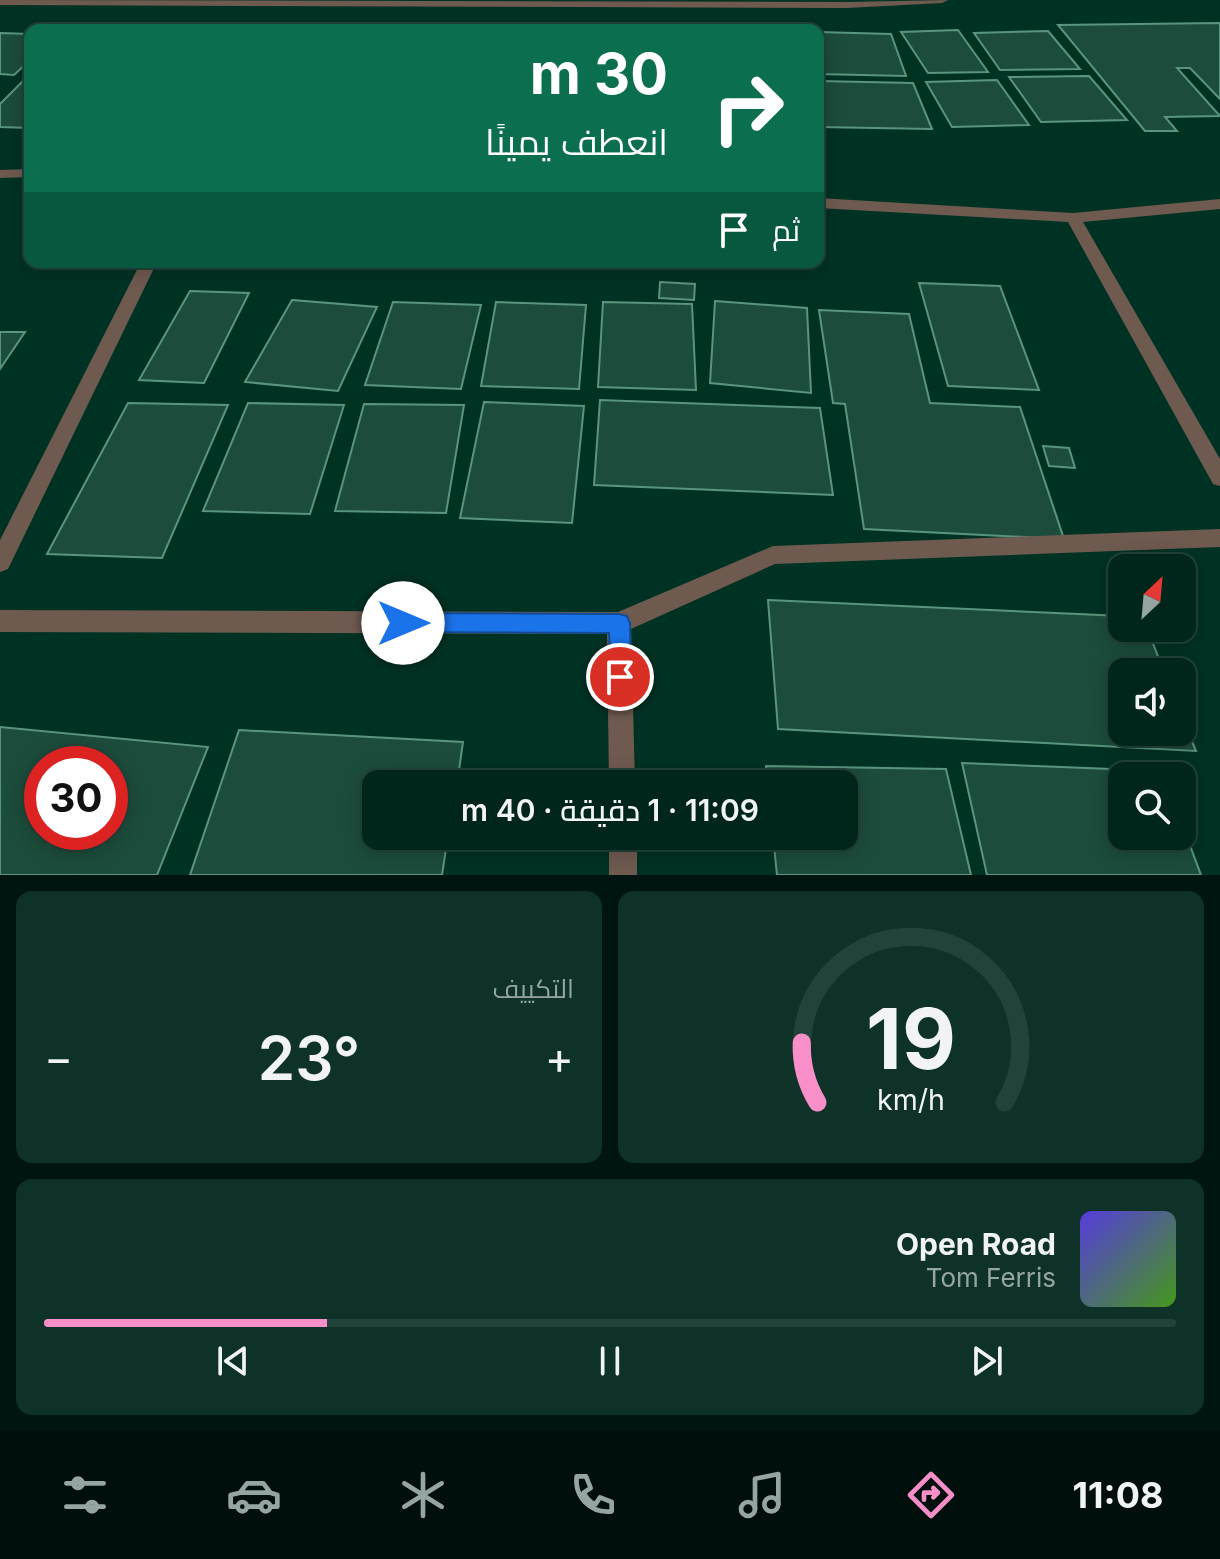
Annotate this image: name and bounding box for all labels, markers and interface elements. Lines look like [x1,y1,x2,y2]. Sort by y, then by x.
text: 30 m [530,40,668,108]
icon: right [696,56,800,160]
text: انعطف يمينًا [485,120,668,164]
icon: arrive [712,208,756,252]
text: ثم [772,212,800,248]
north arrow [1108,554,1196,642]
map controls [1108,554,1196,850]
position arrow [361,581,445,665]
pin [586,643,654,711]
icon: arrive [598,655,642,699]
button: sound [1108,658,1196,746]
speed limit sign: 30 [24,746,128,850]
button: search [1108,762,1196,850]
text: 11:09 · 1 دقيقة · 40 m [461,792,759,828]
text: التكييف [492,973,574,1004]
text: 19 [866,988,956,1089]
text: 23° [258,1022,360,1094]
text: − [44,1031,73,1085]
text: + [545,1031,574,1085]
text: km/h [877,1082,945,1117]
text: Open Road [896,1226,1056,1262]
text: Tom Ferris [926,1262,1056,1293]
icon: previous [211,1339,255,1383]
icon: pause [588,1339,632,1383]
icon: next [965,1339,1009,1383]
icon: filters [57,1467,113,1523]
icon: car [226,1467,282,1523]
icon: climate [395,1467,451,1523]
icon: phone [565,1467,621,1523]
icon: music [734,1467,790,1523]
icon: directions [903,1467,959,1523]
text: 11:08 [1073,1473,1163,1517]

